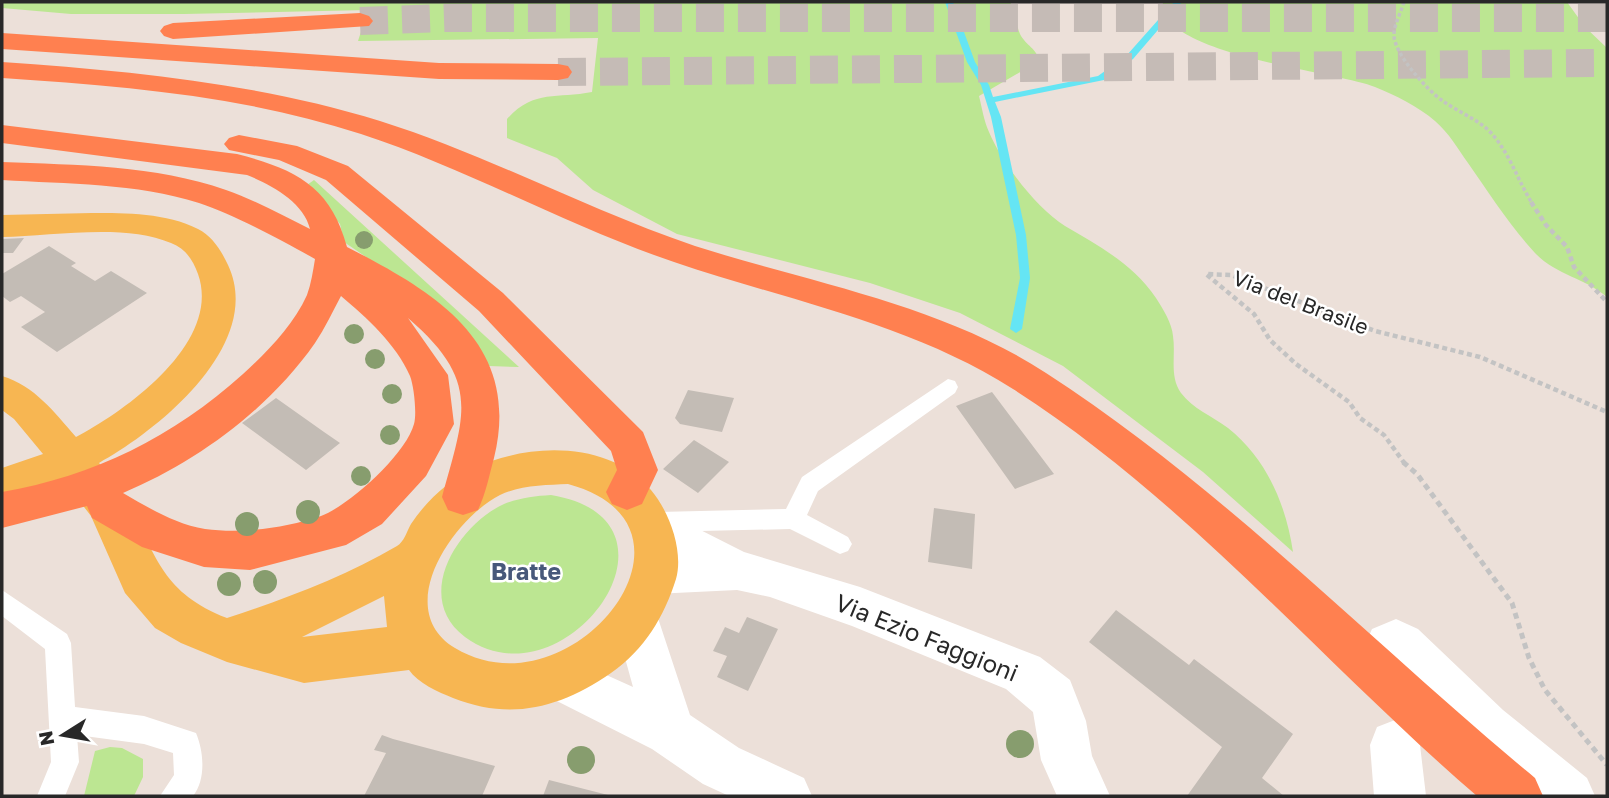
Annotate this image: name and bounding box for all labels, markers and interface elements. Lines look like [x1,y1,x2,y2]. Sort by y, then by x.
street label: Via del Brasile [1229,264,1373,340]
district label: Bratte [491,557,561,585]
street label: Via Ezio Faggioni [831,587,1023,687]
north arrow [28,700,98,770]
text: N [33,729,58,748]

